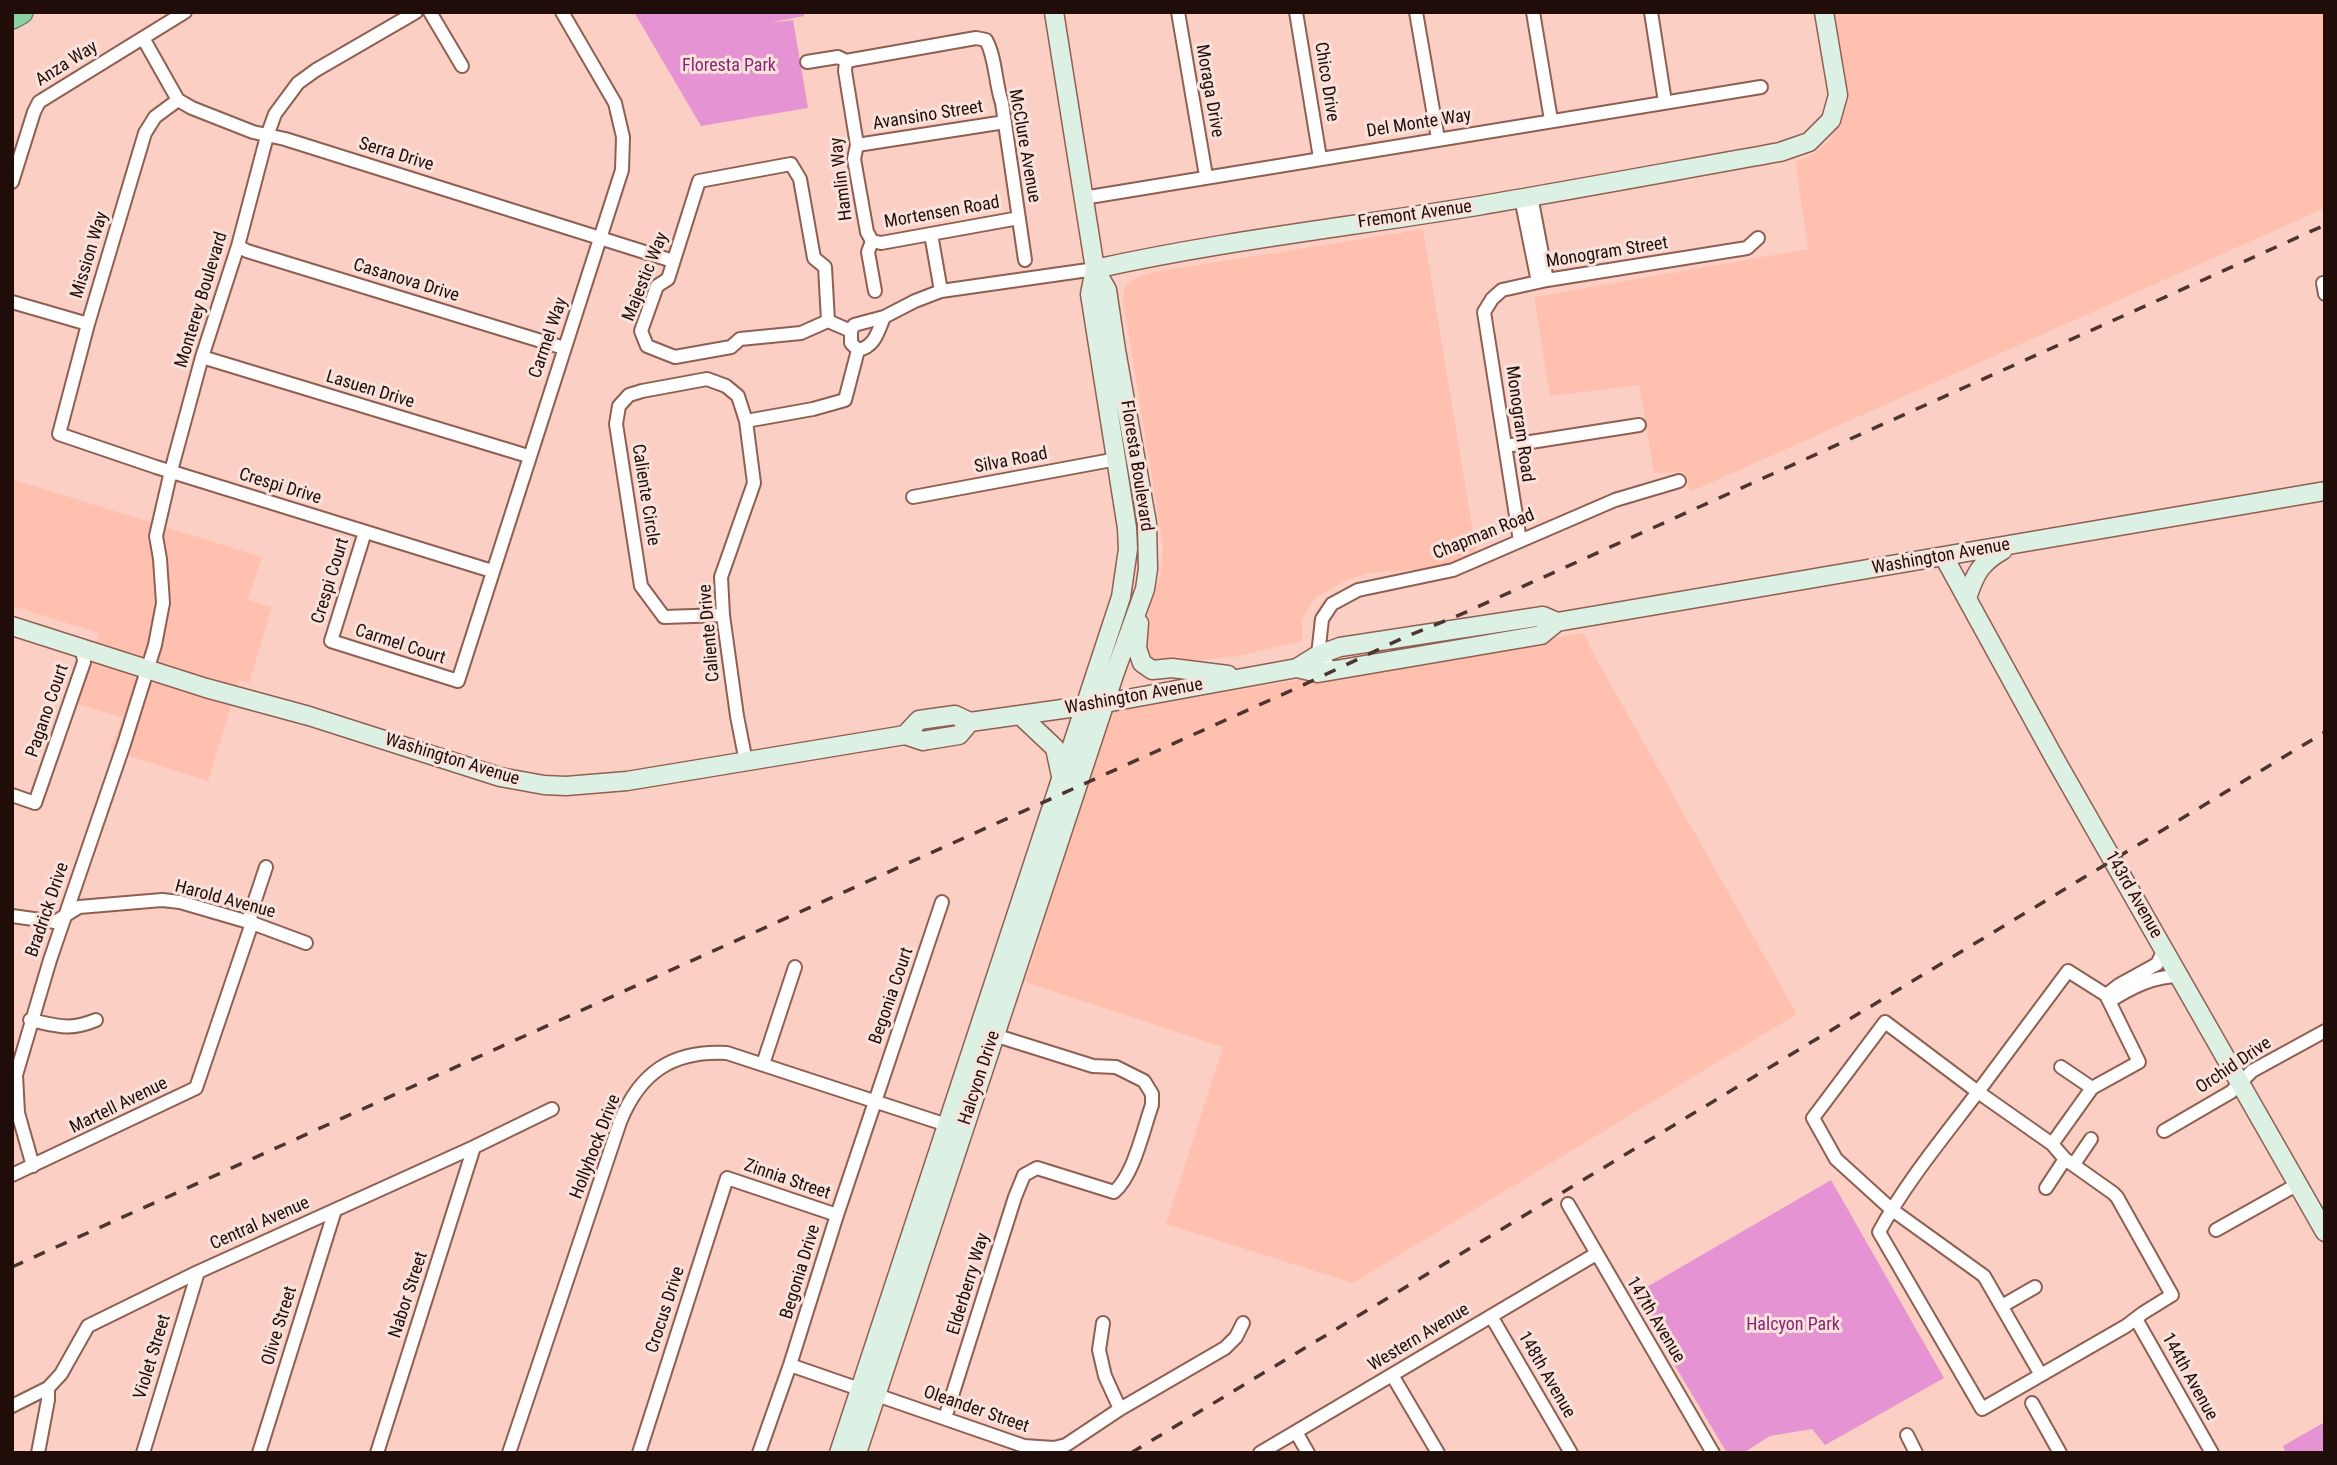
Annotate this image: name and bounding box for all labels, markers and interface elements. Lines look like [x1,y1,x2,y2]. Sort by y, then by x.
street label: Anza Way [32,37,102,91]
street label: Chico Drive [1309,41,1343,123]
street label: Moraga Drive [1190,43,1228,139]
park label: Floresta Park [682,55,776,77]
street label: McClure Avenue [1003,88,1045,204]
street label: Avansino Street [871,97,985,135]
street label: Del Monte Way [1365,105,1473,143]
street label: Serra Drive [356,133,436,177]
street label: Hamlin Way [826,136,858,222]
street label: Mortensen Road [883,192,1001,234]
street label: Fremont Avenue [1357,196,1473,234]
street label: Mission Way [67,209,113,301]
street label: Majestic Way [618,229,674,325]
street label: Monterey Boulevard [171,230,233,370]
street label: Monogram Street [1545,233,1669,273]
street label: Casanova Drive [350,255,462,307]
street label: Carmel Way [525,295,573,381]
street label: Monogram Road [1500,365,1538,483]
street label: Lasuen Drive [323,366,417,414]
street label: Floresta Boulevard [1115,399,1157,533]
street label: Caliente Circle [626,443,664,547]
street label: Silva Road [973,443,1049,479]
street label: Crespi Drive [236,464,324,510]
street label: Chapman Road [1430,505,1538,565]
street label: Washington Avenue [1870,534,2012,580]
street label: Crespi Court [308,536,354,626]
street label: Caliente Drive [695,583,725,683]
street label: Carmel Court [352,620,448,670]
street label: Pagano Court [22,662,74,760]
street label: Washington Avenue [1063,674,1205,720]
street label: Washington Avenue [382,729,522,791]
street label: 143rd Avenue [2099,848,2167,942]
street label: Bradrick Drive [22,860,74,960]
street label: Harold Avenue [172,876,278,924]
street label: Begonia Court [865,945,919,1047]
street label: Halcyon Drive [955,1028,1005,1128]
street label: Orchid Drive [2192,1033,2276,1099]
street label: Martell Avenue [67,1073,171,1139]
street label: Hollyhock Drive [566,1092,626,1202]
street label: Zinnia Street [741,1155,833,1205]
street label: Central Avenue [207,1192,313,1256]
street label: Begonia Drive [776,1222,826,1322]
street label: Elderberry Way [943,1230,995,1338]
street label: Nabor Street [385,1249,433,1341]
street label: Crocus Drive [642,1264,690,1356]
street label: 147th Avenue [1621,1273,1689,1367]
street label: Olive Street [258,1284,302,1368]
street label: Western Avenue [1365,1299,1473,1377]
street label: Violet Street [130,1312,176,1402]
park label: Halcyon Park [1746,1314,1840,1336]
street label: 148th Avenue [1512,1328,1580,1422]
street label: 144th Avenue [2156,1330,2222,1424]
street label: Oleander Street [921,1382,1031,1438]

